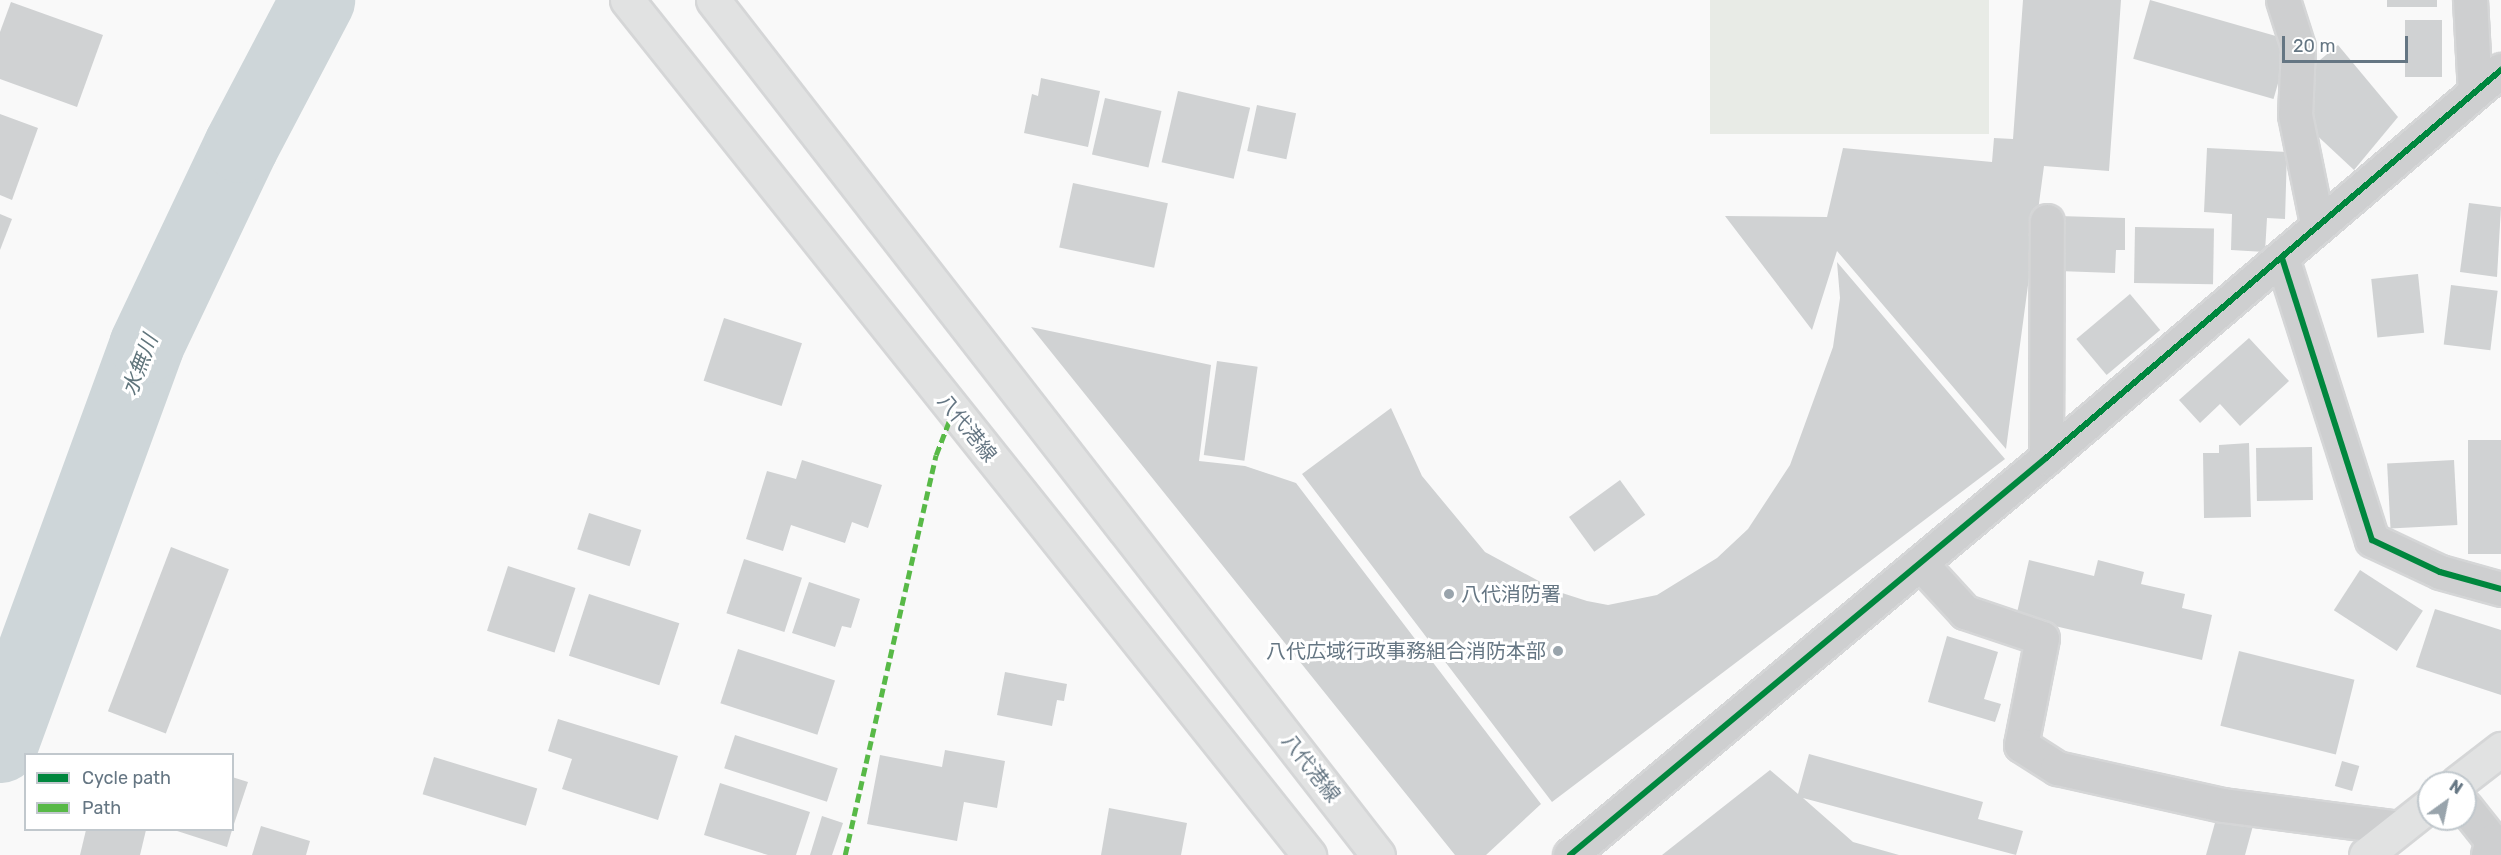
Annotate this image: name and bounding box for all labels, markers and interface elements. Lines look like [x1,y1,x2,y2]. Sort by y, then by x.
scale bar [2285,24,2411,62]
text: 20 m [2293,35,2335,57]
water label: 水無川 [117,331,163,399]
street label: 八代港線 [933,389,1001,467]
place label: 八代消防署 [1461,582,1561,606]
marker: 八代消防署 [1442,587,1456,601]
place label: 八代広域行政事務組合消防本部 [1266,639,1546,663]
marker: 八代広域行政事務組合消防本部 [1551,644,1565,658]
street label: 八代港線 [1277,729,1345,807]
legend [24,753,234,831]
text: Cycle path [82,767,171,789]
north arrow [2417,771,2477,831]
text: N [2446,776,2466,798]
text: Path [82,797,121,819]

